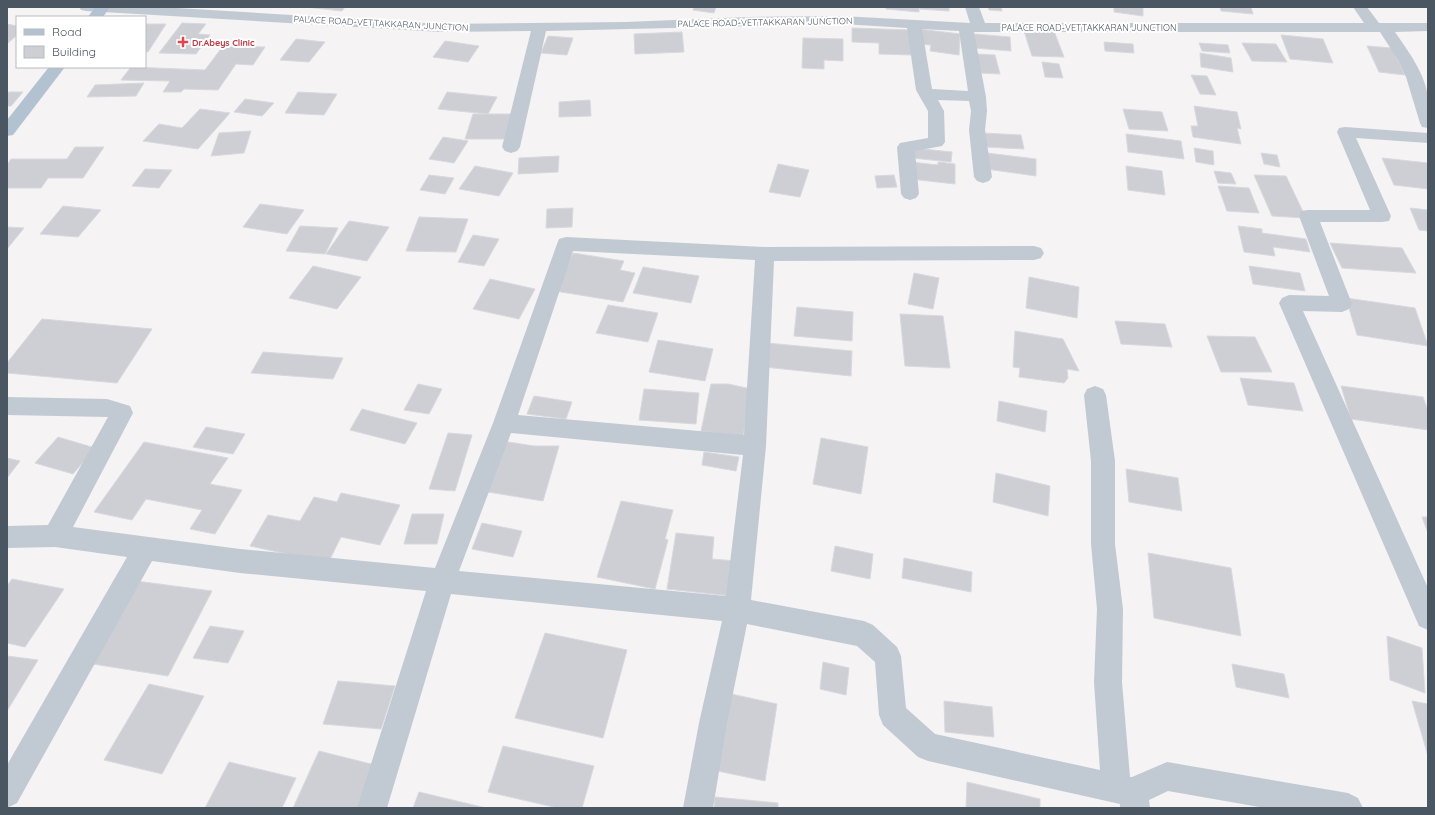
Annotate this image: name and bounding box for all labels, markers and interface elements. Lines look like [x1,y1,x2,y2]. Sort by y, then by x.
street label: PALACE ROAD-VETTAKKARAN JUNCTION [293,13,469,33]
street label: PALACE ROAD-VETTAKKARAN JUNCTION [677,15,853,29]
legend [16,16,146,68]
street label: PALACE ROAD-VETTAKKARAN JUNCTION [1001,22,1177,33]
text: Road [52,24,82,39]
marker: Dr.Abeys Clinic [177,36,189,48]
place label: Dr.Abeys Clinic [192,37,255,48]
text: Building [52,44,96,59]

